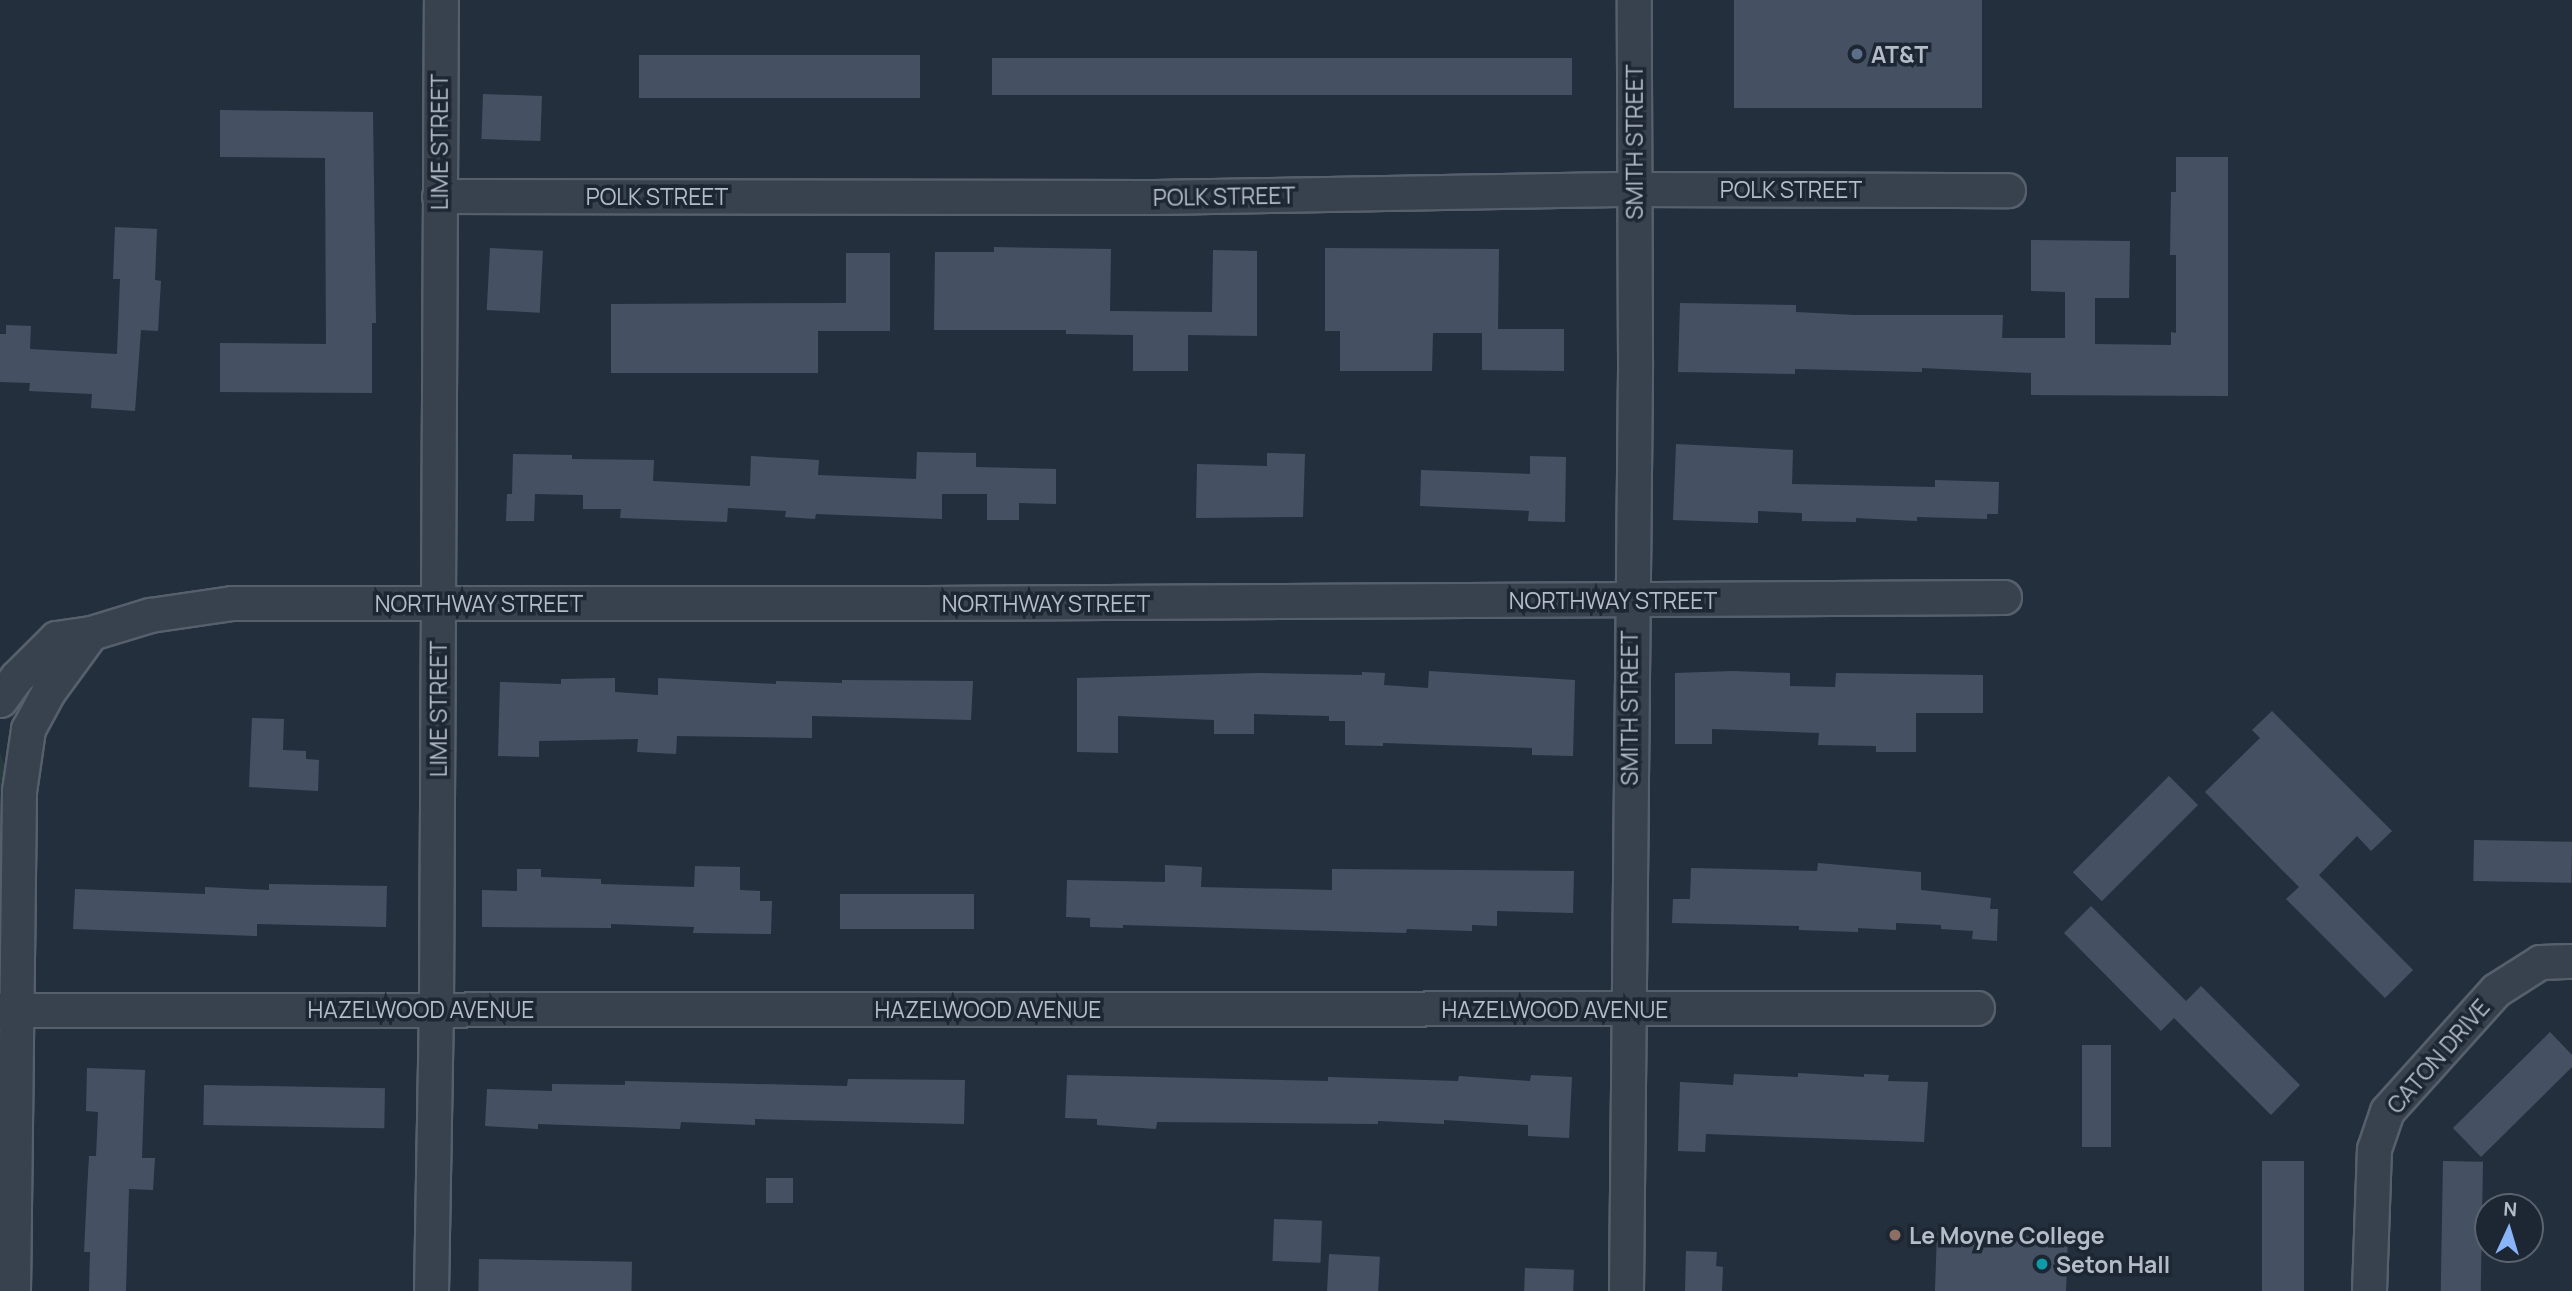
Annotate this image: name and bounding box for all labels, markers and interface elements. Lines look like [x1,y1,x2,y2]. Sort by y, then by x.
place label: AT&T [1871,40,1928,68]
marker: AT&T [1849,46,1865,62]
street label: SMITH STREET [1620,64,1648,220]
street label: LIME STREET [425,74,453,210]
street label: POLK STREET [1720,175,1862,203]
street label: POLK STREET [1152,181,1296,211]
street label: POLK STREET [586,182,728,210]
street label: NORTHWAY STREET [1508,586,1718,614]
street label: NORTHWAY STREET [374,589,584,617]
street label: NORTHWAY STREET [941,589,1151,617]
street label: SMITH STREET [1615,630,1643,786]
street label: LIME STREET [424,641,452,777]
street label: CATON DRIVE [2381,993,2495,1119]
street label: HAZELWOOD AVENUE [308,995,534,1023]
street label: HAZELWOOD AVENUE [875,995,1101,1023]
street label: HAZELWOOD AVENUE [1442,995,1668,1023]
north arrow [2474,1193,2544,1263]
text: N [2503,1196,2518,1222]
place label: Le Moyne College [1909,1221,2105,1249]
marker: Le Moyne College [1887,1227,1903,1243]
place label: Seton Hall [2056,1250,2170,1278]
marker: Seton Hall [2034,1256,2050,1272]

